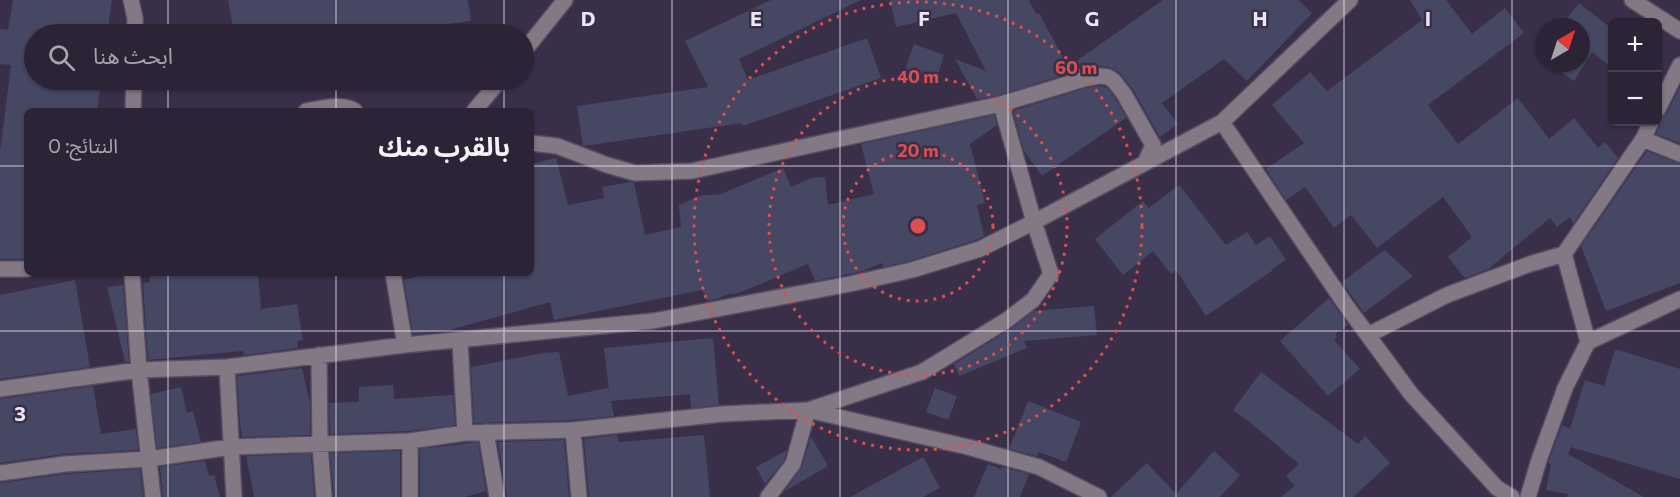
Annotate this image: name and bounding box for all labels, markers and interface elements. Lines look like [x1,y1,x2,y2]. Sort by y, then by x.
text: D [581,6,595,30]
text: E [750,6,762,30]
text: F [918,6,930,30]
text: G [1085,6,1099,30]
text: H [1253,6,1268,30]
text: I [1425,6,1431,30]
north arrow [1536,18,1590,72]
map controls [1608,18,1662,126]
button: + [1608,18,1662,72]
search box [24,24,534,90]
icon: search [45,41,78,74]
text: ابحث هنا [93,42,173,69]
text: 60 m [1055,56,1097,78]
text: 40 m [897,65,939,87]
button: − [1608,72,1662,126]
text: بالقرب منك [378,130,510,161]
text: النتائج: 0 [48,133,118,157]
text: 20 m [897,139,939,161]
centre of rings [908,216,928,236]
text: 3 [14,401,26,425]

